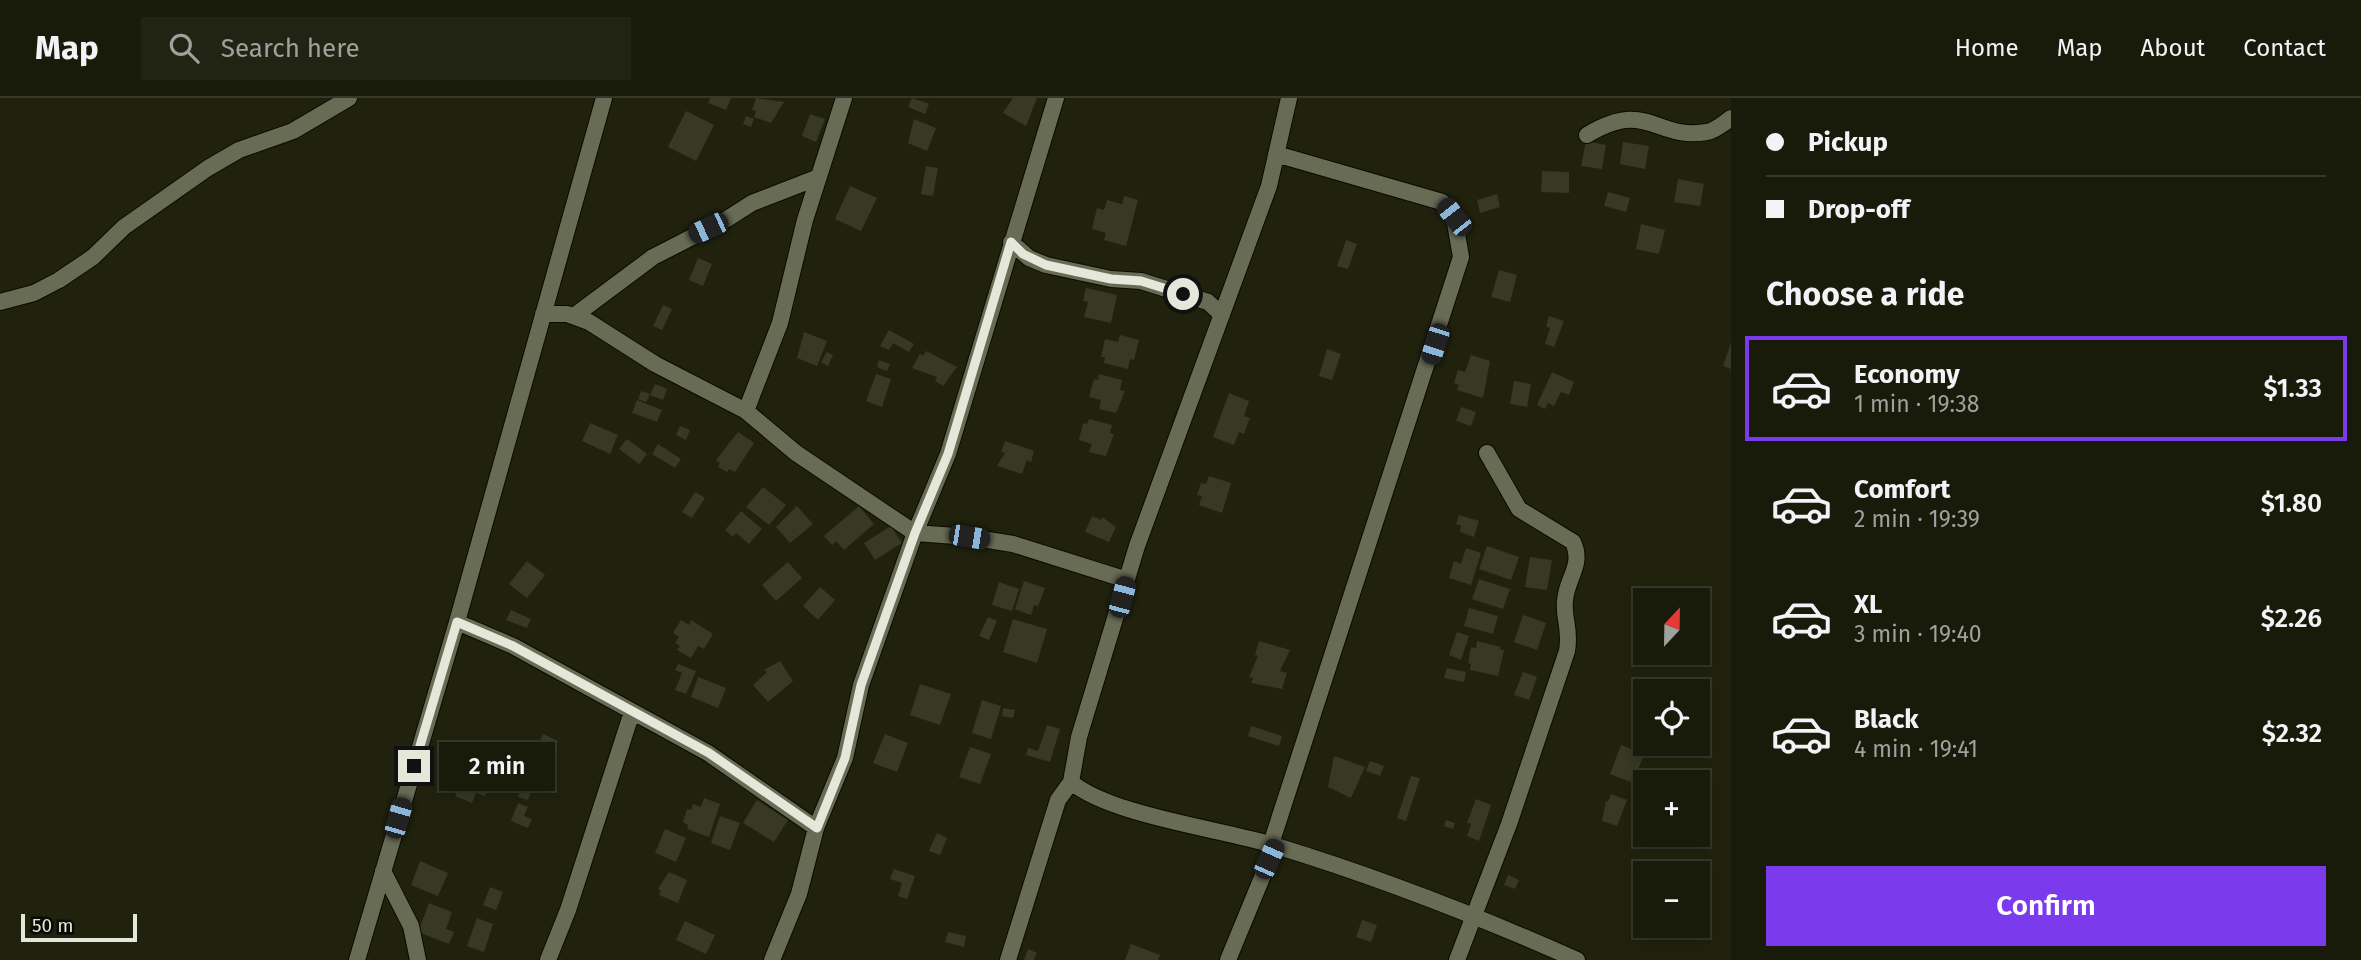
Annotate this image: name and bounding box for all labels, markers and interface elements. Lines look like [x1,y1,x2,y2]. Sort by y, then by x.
search box [141,17,631,80]
text: Map [35,28,99,68]
icon: search [165,29,203,67]
text: Search here [221,33,360,64]
text: Home [1955,34,2019,62]
text: Map [2057,34,2103,62]
text: About [2141,34,2205,62]
text: Contact [2243,34,2326,62]
text: Pickup [1808,127,1888,158]
car [1433,194,1476,240]
text: Drop-off [1808,194,1910,225]
car [685,210,732,246]
text: Choose a ride [1766,275,1964,313]
route start [1167,278,1199,310]
car [1419,321,1452,367]
icon: car [1770,357,1833,420]
text: Economy [1854,359,1960,390]
text: $1.33 [2263,373,2322,404]
text: 1 min · 19:38 [1854,390,1979,418]
icon: car [1770,472,1833,535]
text: Comfort [1854,474,1950,505]
text: $1.80 [2261,488,2322,519]
text: 2 min · 19:39 [1854,505,1980,533]
car [947,523,992,551]
car [1107,574,1138,620]
icon: car [1770,587,1833,650]
north arrow [1633,588,1710,665]
map controls [1633,588,1710,938]
text: XL [1854,589,1882,620]
text: $2.26 [2261,603,2322,634]
text: 3 min · 19:40 [1854,620,1981,648]
button: locate [1633,679,1710,756]
icon: car [1770,702,1833,765]
text: Black [1854,704,1919,735]
text: $2.32 [2262,718,2322,749]
text: 4 min · 19:41 [1854,735,1978,763]
callout: 2 min [438,742,554,790]
route end [398,750,430,782]
text: 2 min [469,752,525,780]
button: + [1633,770,1710,847]
car [383,795,414,841]
car [1251,836,1288,882]
button: − [1633,861,1710,938]
button: Confirm [1766,866,2326,946]
scale bar [21,911,136,943]
text: 50 m [32,914,73,937]

